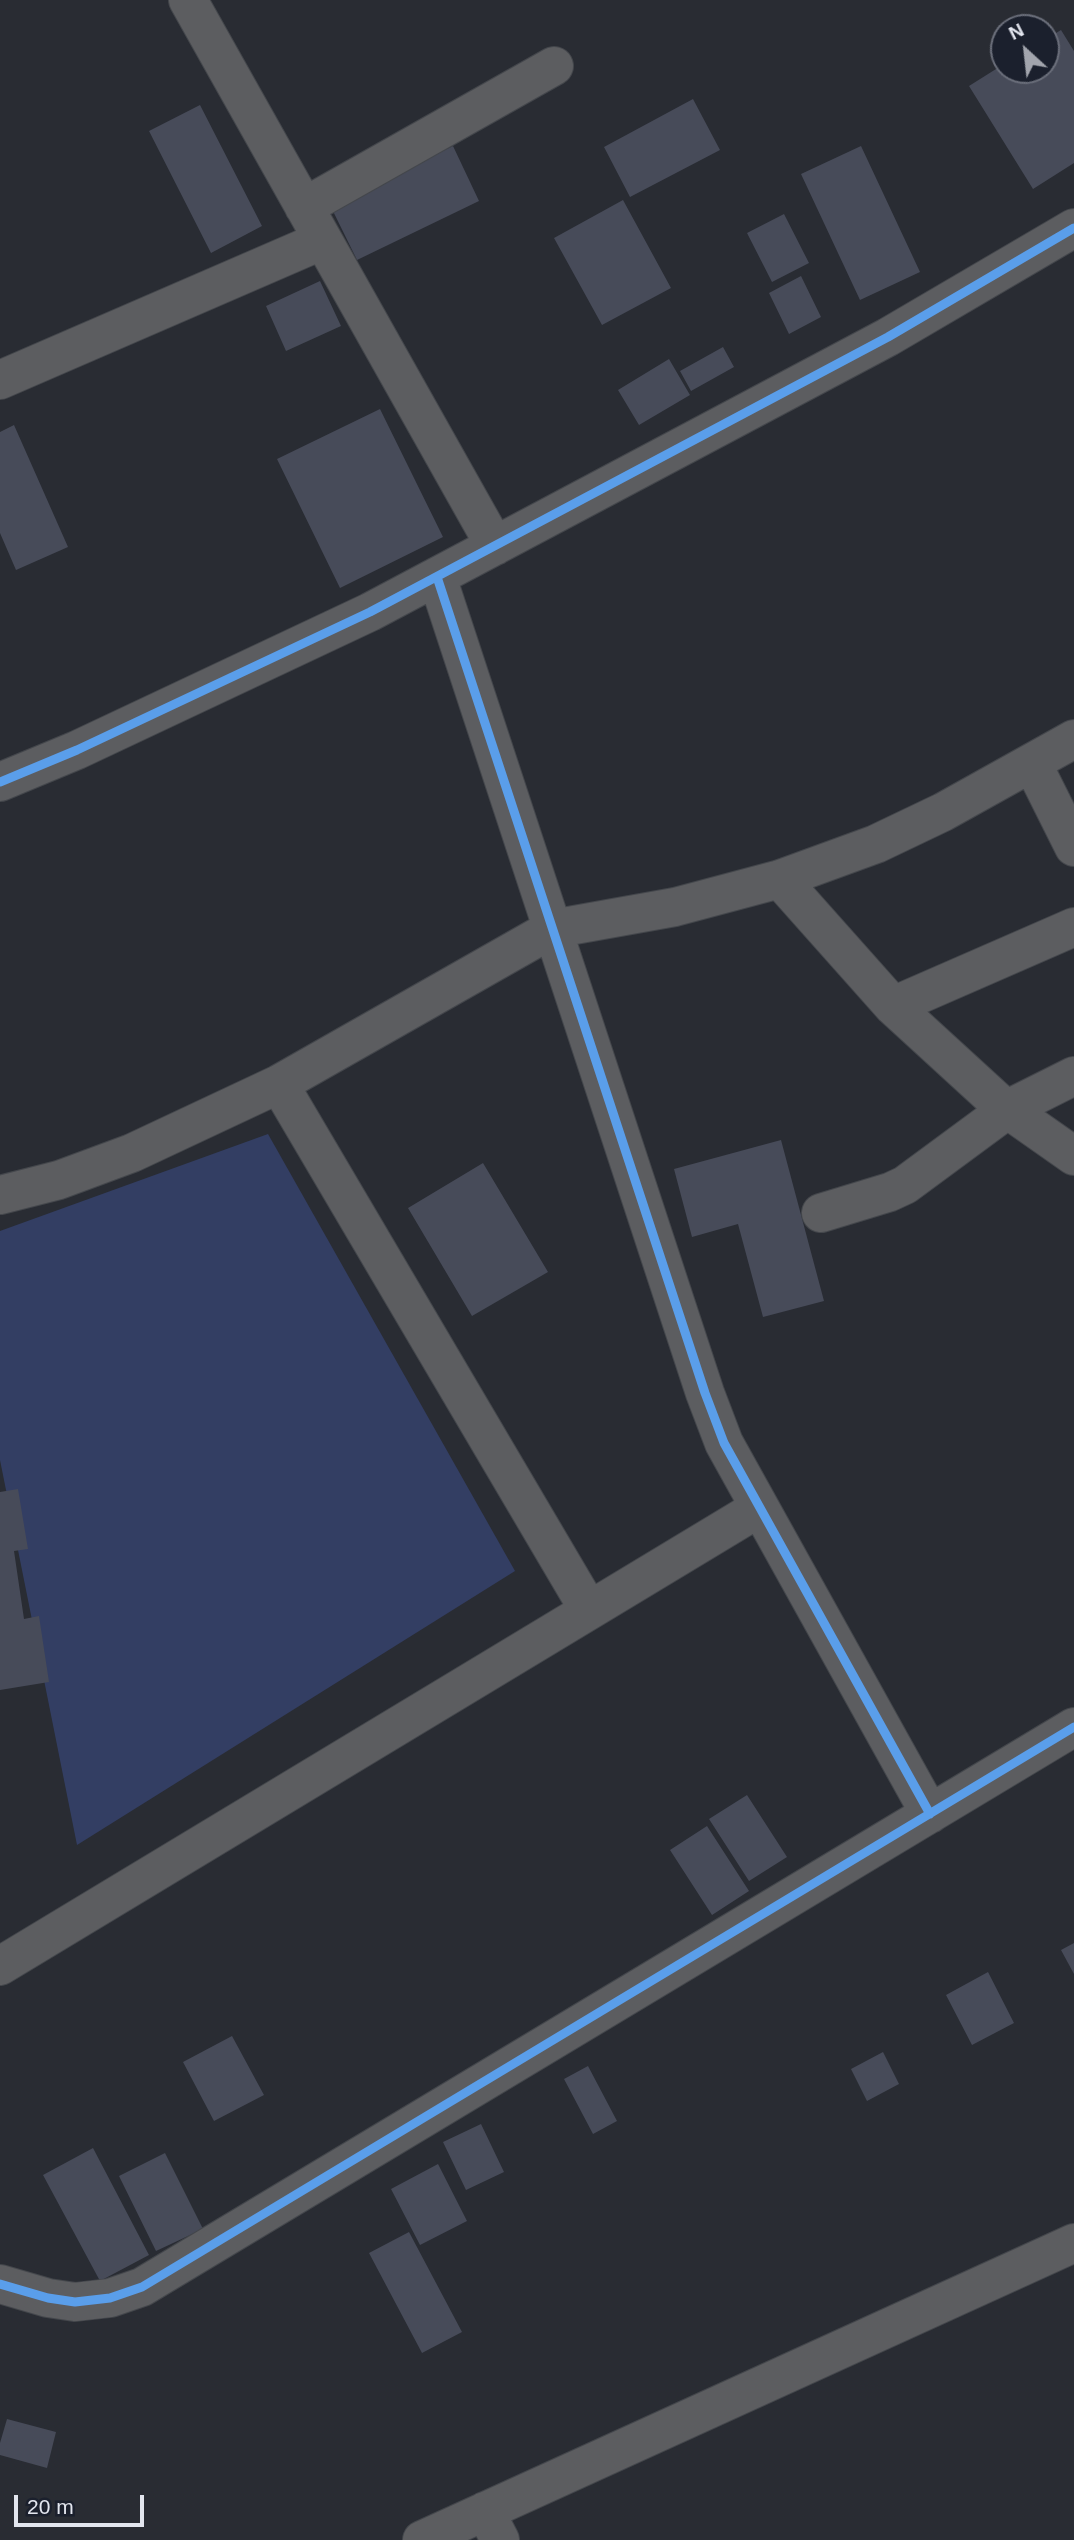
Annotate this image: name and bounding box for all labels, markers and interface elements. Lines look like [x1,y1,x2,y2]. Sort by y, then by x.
north arrow [990,14,1060,84]
text: N [1005,19,1027,44]
scale bar [18,2480,147,2524]
text: 20 m [27,2495,74,2518]

